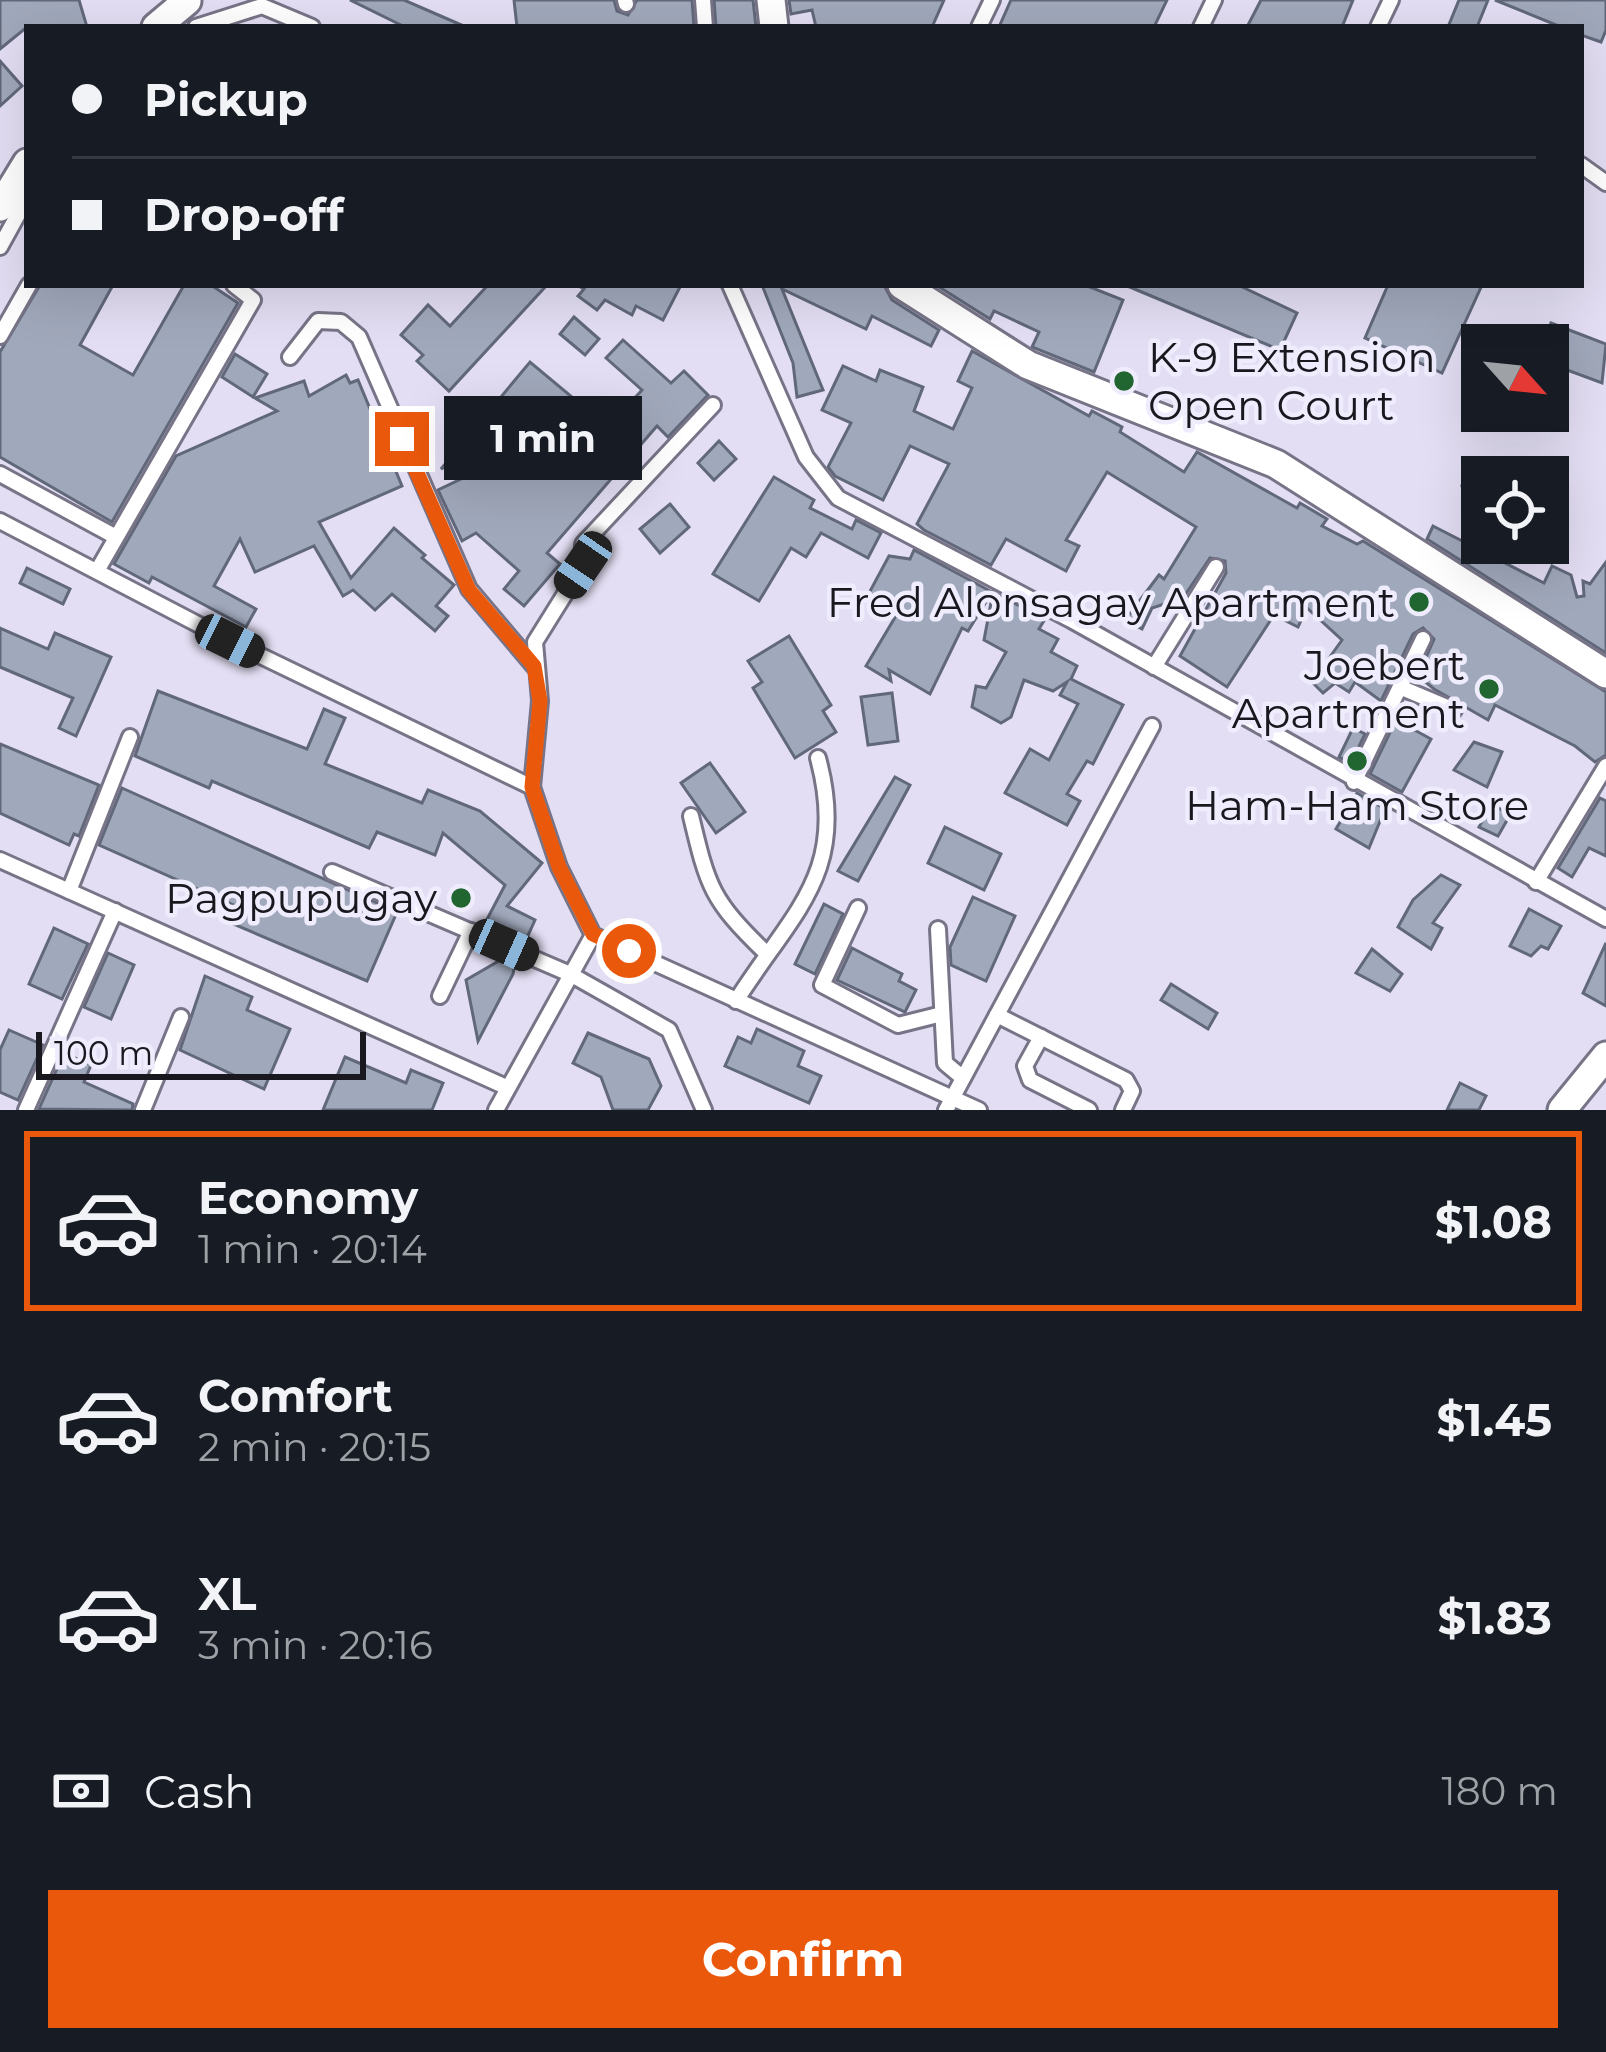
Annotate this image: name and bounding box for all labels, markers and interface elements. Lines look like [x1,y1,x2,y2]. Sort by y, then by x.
text: Pickup [144,72,308,127]
text: Drop-off [144,187,344,242]
north arrow [1461,324,1569,432]
map controls [1461,324,1569,564]
place label: K-9 Extension Open Court [1148,331,1436,431]
marker: K-9 Extension Open Court [1111,368,1137,394]
callout: 1 min [444,397,642,481]
route end [375,412,429,466]
text: 1 min [490,414,596,462]
button: locate [1461,456,1569,564]
car [548,525,618,605]
place label: Fred Alonsagay Apartment [827,576,1395,628]
marker: Fred Alonsagay Apartment [1406,589,1432,615]
car [190,609,270,673]
place label: Joebert Apartment [1232,639,1465,739]
marker: Joebert Apartment [1476,676,1502,702]
marker: Ham-Ham Store [1344,748,1370,774]
place label: Ham-Ham Store [1185,779,1529,831]
place label: Pagpupugay [165,872,437,924]
marker: Pagpupugay [448,885,474,911]
car [464,914,544,976]
route start [602,924,656,978]
scale bar [36,1026,366,1079]
text: 100 m [54,1033,153,1073]
icon: car [54,1167,162,1275]
text: Economy [198,1170,418,1225]
text: $1.08 [1435,1194,1552,1249]
text: 1 min · 20:14 [198,1225,427,1273]
icon: car [54,1365,162,1473]
text: Comfort [198,1368,393,1423]
text: $1.45 [1437,1392,1552,1447]
text: 2 min · 20:15 [198,1423,431,1471]
icon: car [54,1563,162,1671]
text: XL [198,1566,256,1621]
text: $1.83 [1438,1590,1552,1645]
text: 3 min · 20:16 [198,1621,433,1669]
icon: cash [48,1758,114,1824]
text: Cash [144,1764,255,1819]
text: 180 m [1442,1767,1558,1815]
button: Confirm [48,1890,1558,2028]

